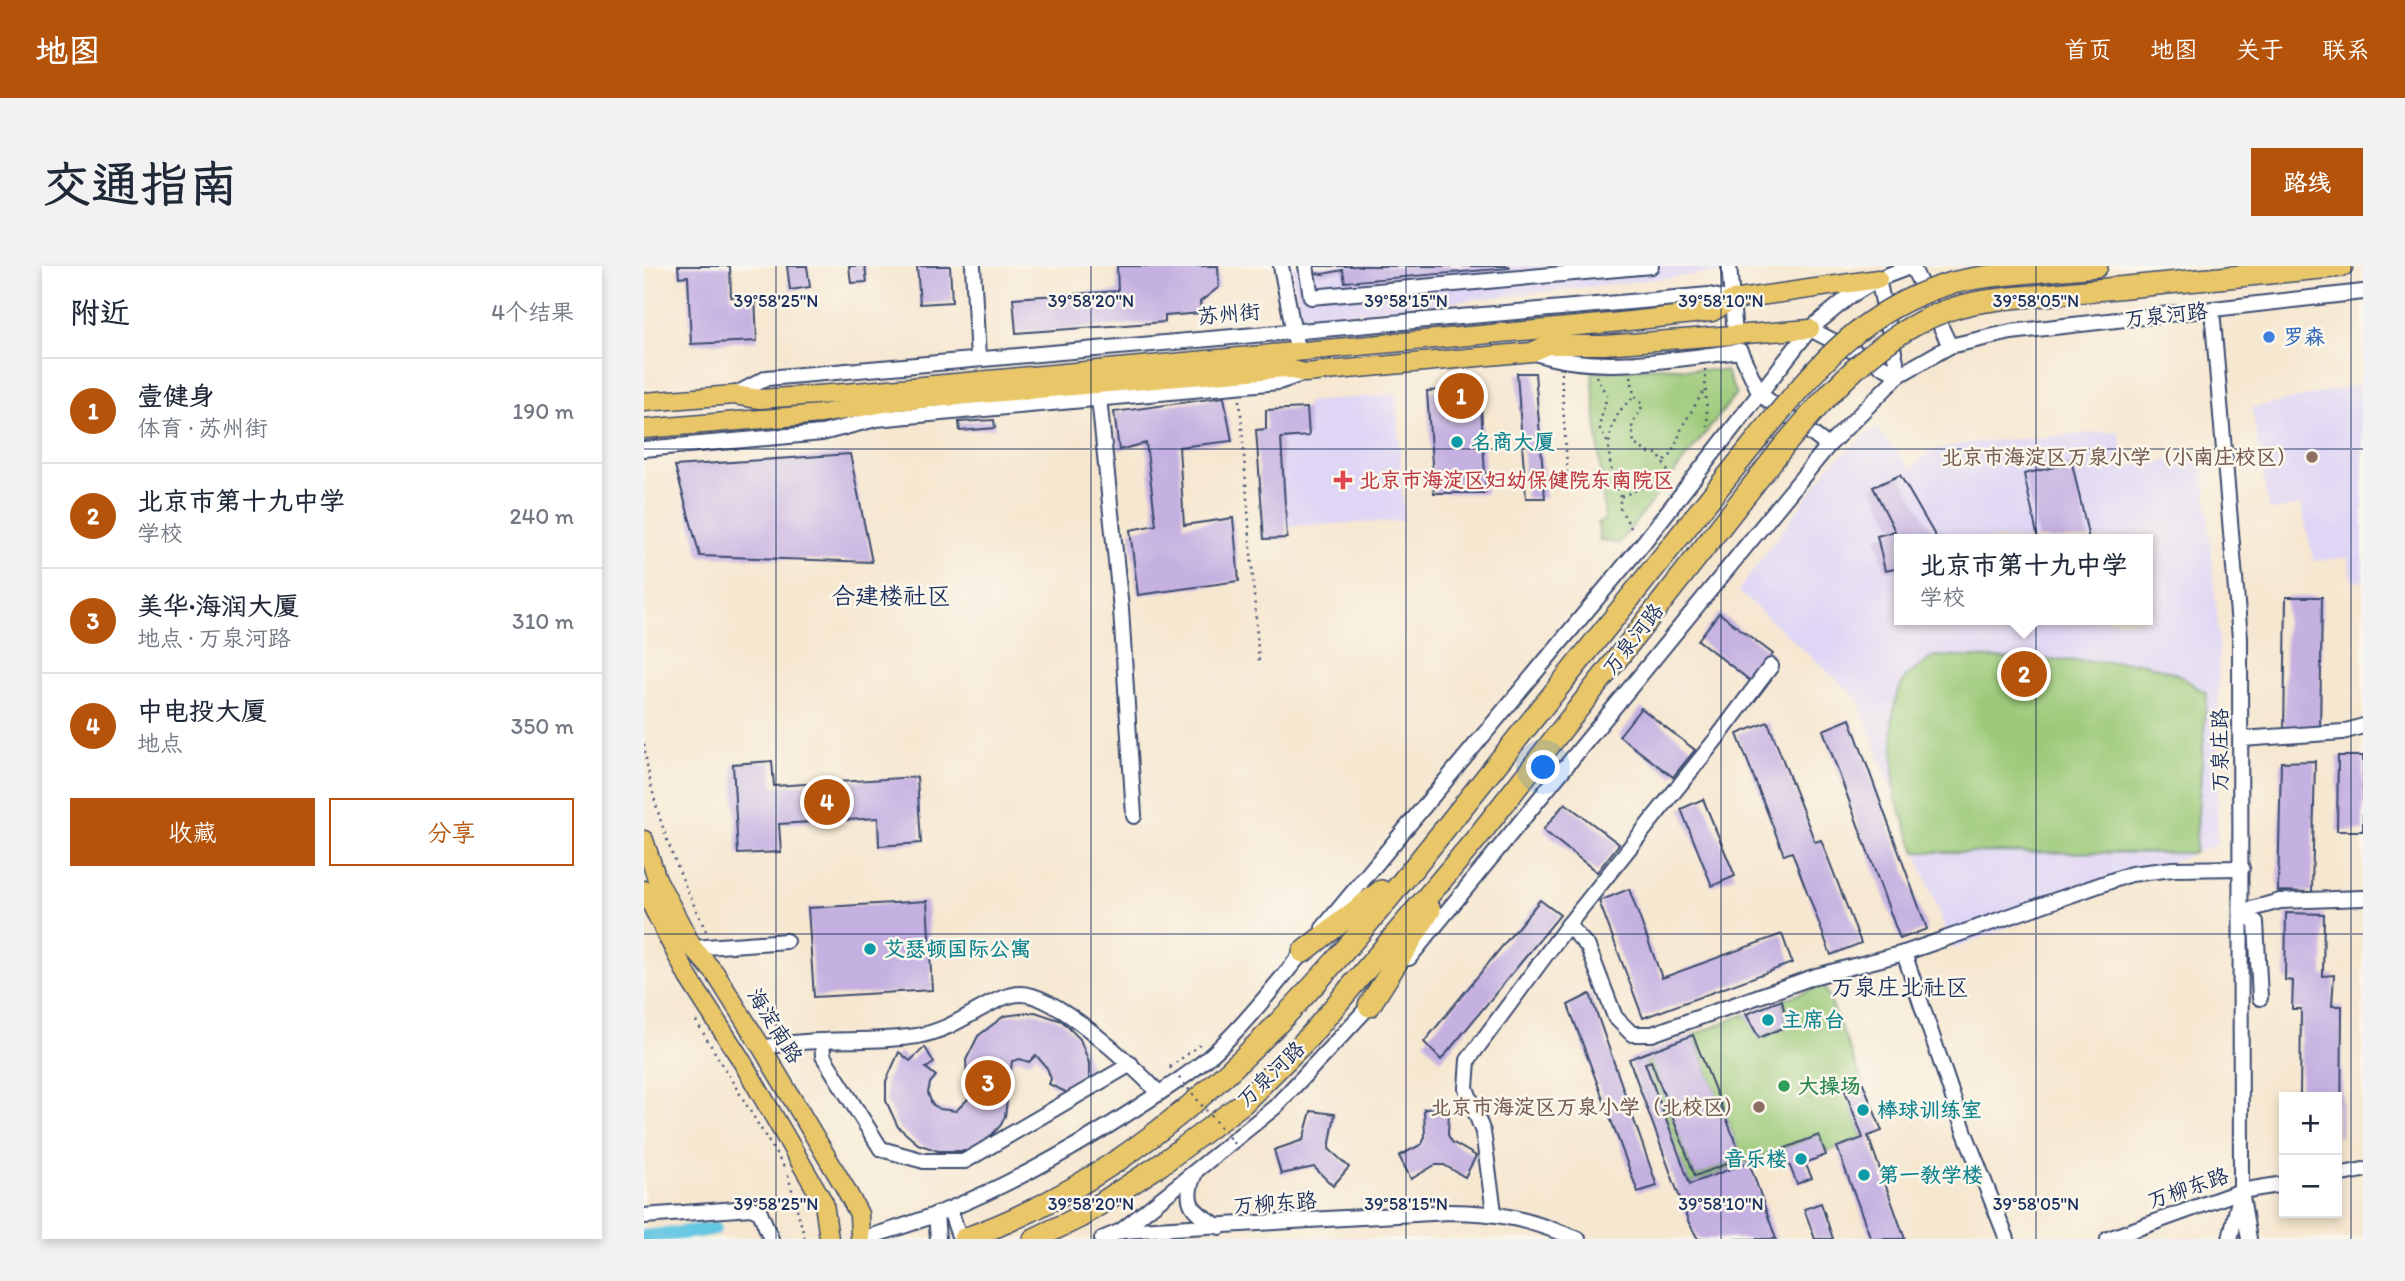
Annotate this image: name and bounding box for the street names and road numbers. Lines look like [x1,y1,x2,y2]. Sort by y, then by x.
street label: 苏州街 [1196,298,1261,329]
street label: 万泉河路 [2123,298,2209,331]
street label: 万泉河路 [1597,598,1668,679]
street label: 万泉庄路 [2207,708,2232,792]
street label: 海淀南路 [743,983,808,1068]
street label: 万泉河路 [1232,1035,1310,1112]
street label: 万柳东路 [2144,1162,2232,1213]
street label: 万柳东路 [1232,1187,1318,1218]

